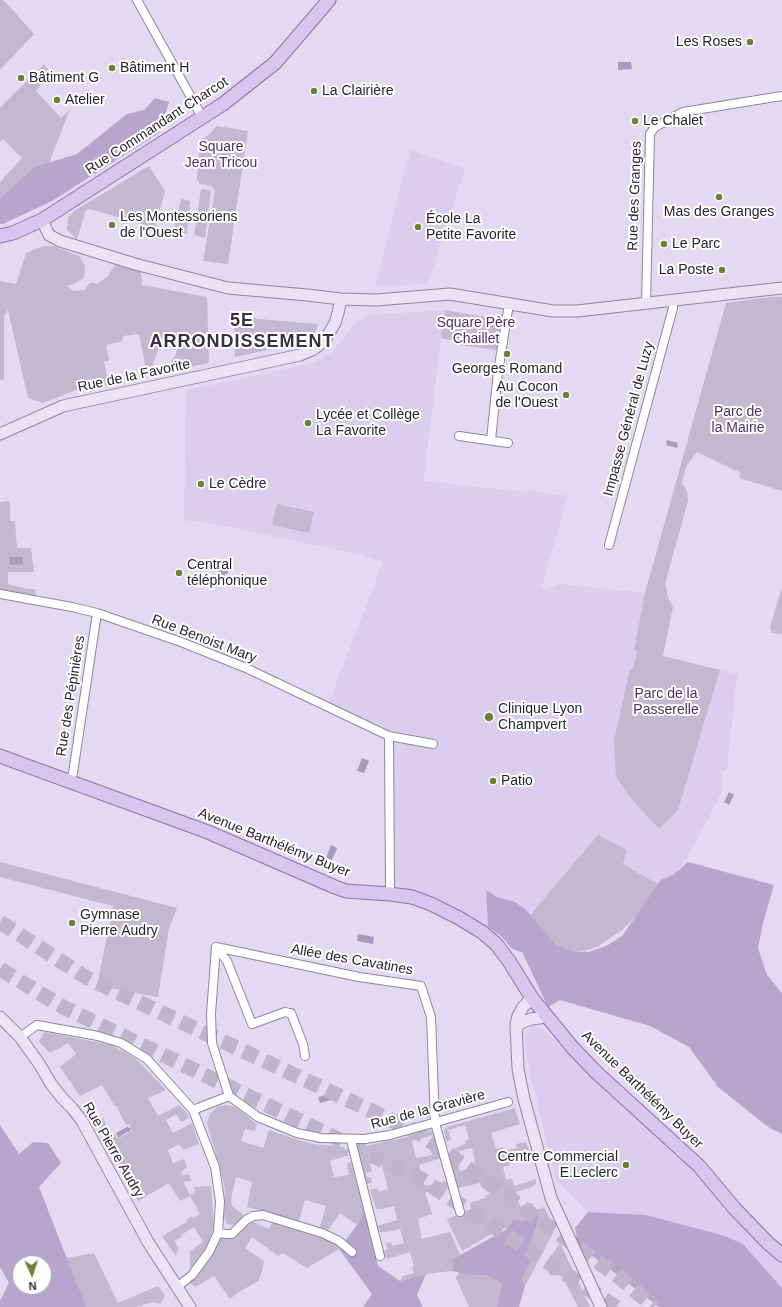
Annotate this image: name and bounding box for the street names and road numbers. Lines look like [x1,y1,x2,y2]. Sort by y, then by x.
street label: Rue Commandant Charcot [83,74,231,178]
street label: Rue des Granges [625,141,645,251]
street label: Impasse Général de Luzy [600,340,658,498]
street label: Rue de la Favorite [76,356,192,396]
street label: Rue Benoist Mary [149,611,259,667]
street label: Rue des Pépinières [53,634,89,758]
street label: Avenue Barthélémy Buyer [196,805,352,881]
street label: Allée des Cavatines [290,941,414,979]
street label: Avenue Barthélémy Buyer [578,1028,706,1152]
street label: Rue de la Gravière [369,1087,487,1133]
street label: Rue Pierre Audry [79,1099,147,1201]

